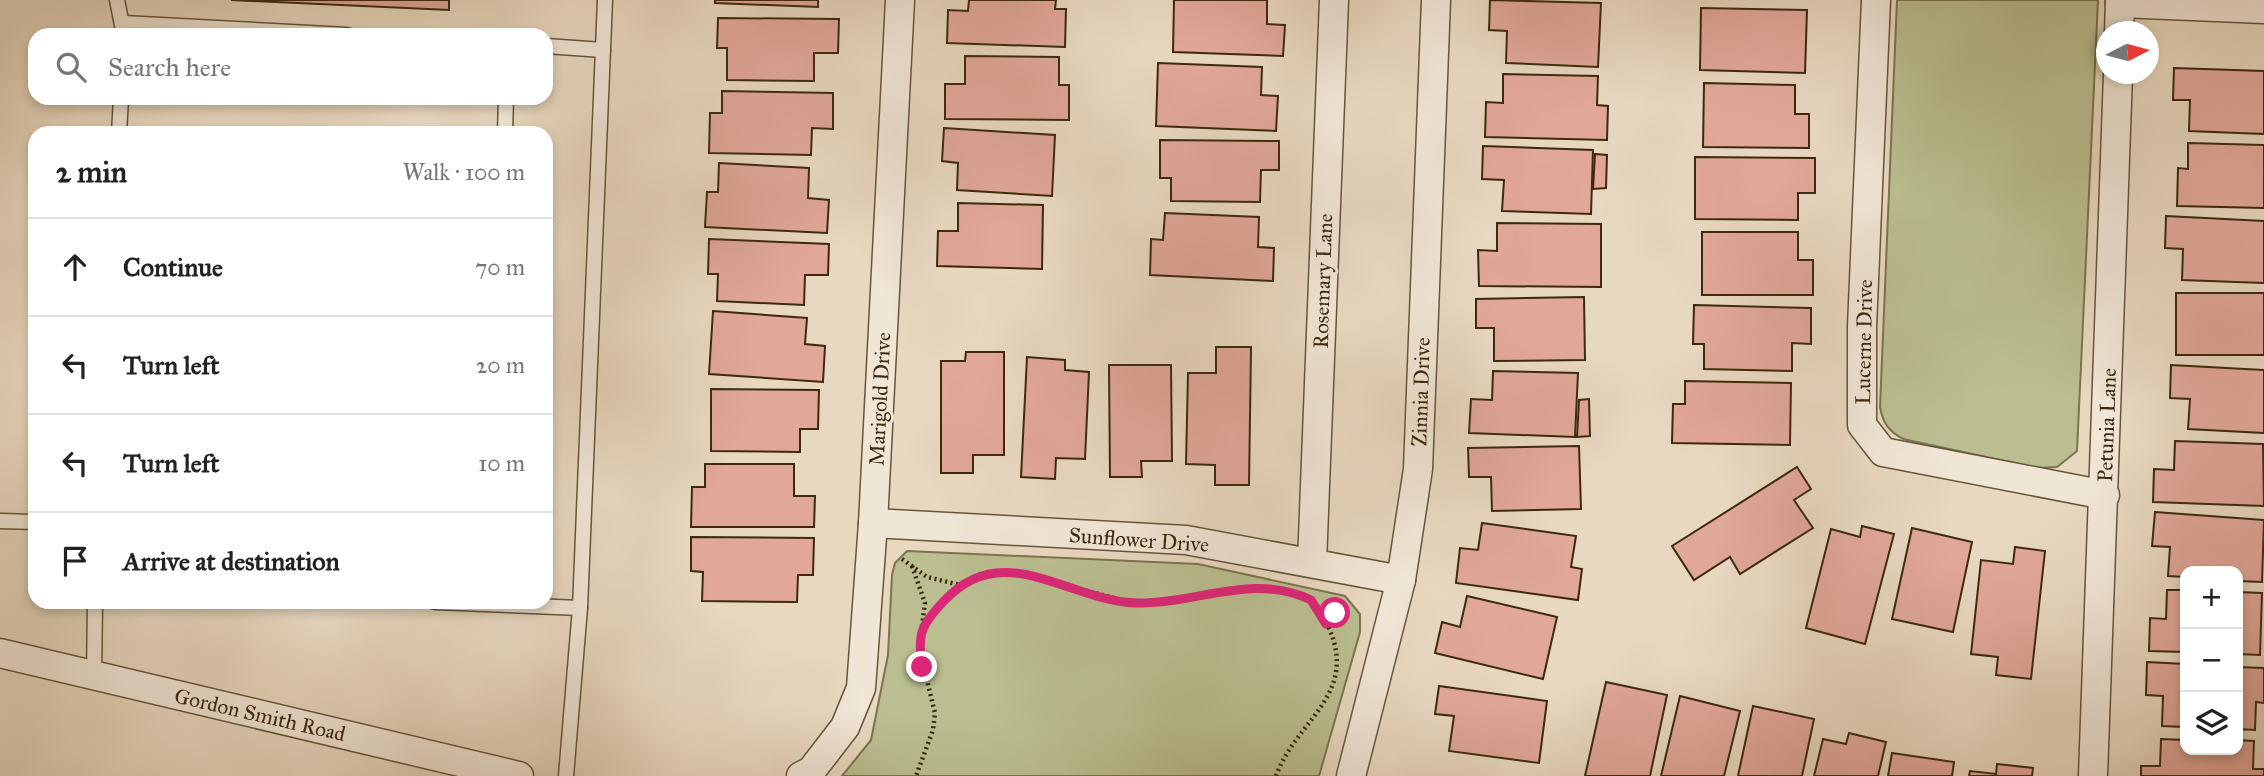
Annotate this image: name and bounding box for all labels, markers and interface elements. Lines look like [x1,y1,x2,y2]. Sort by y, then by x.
north arrow [2096,21,2159,84]
search box [28,28,553,105]
icon: search [52,48,90,86]
text: Search here [108,51,231,83]
text: 2 min [56,154,127,190]
text: Walk · 100 m [403,158,525,186]
street label: Rosemary Lane [1308,213,1338,349]
icon: ahead [56,248,94,286]
text: Continue [123,251,223,283]
text: 70 m [475,253,525,281]
street label: Lucerne Drive [1850,279,1878,405]
street label: Marigold Drive [864,331,896,467]
street label: Zinnia Drive [1406,337,1436,447]
icon: left [56,346,94,384]
text: Turn left [123,349,219,381]
text: 20 m [476,351,525,379]
street label: Petunia Lane [2092,367,2122,482]
icon: left [56,444,94,482]
text: Turn left [123,447,219,479]
text: 10 m [478,449,525,477]
street label: Sunflower Drive [1068,522,1210,558]
icon: arrive [56,542,94,580]
text: Arrive at destination [123,545,340,577]
map controls [2180,566,2243,755]
button: + [2180,566,2243,629]
route start [1319,597,1350,628]
button: − [2180,629,2243,692]
route end [906,651,937,682]
street label: Gordon Smith Road [172,683,349,747]
button: layers [2180,692,2243,755]

